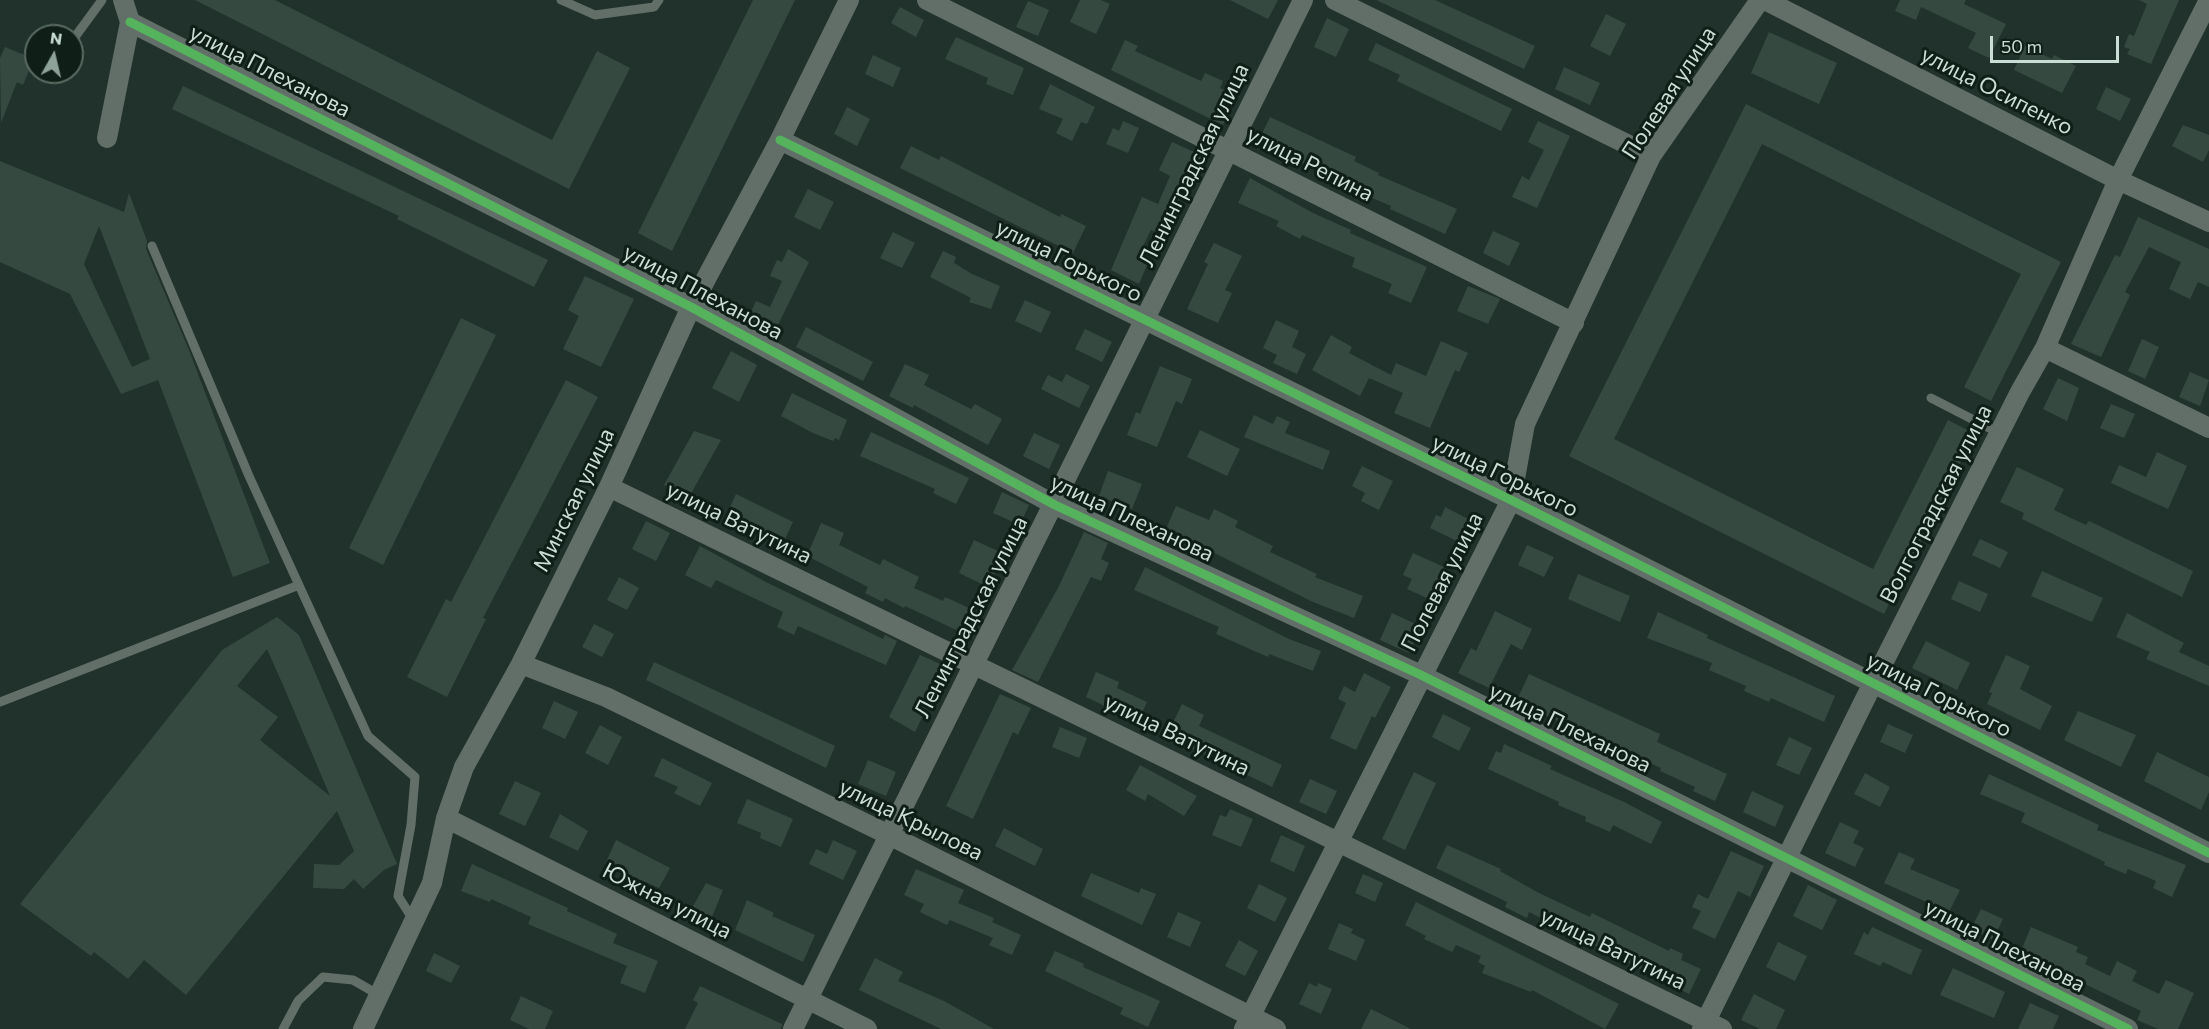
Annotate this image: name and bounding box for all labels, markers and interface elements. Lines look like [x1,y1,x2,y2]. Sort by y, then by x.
street label: улица Плеханова [185,19,355,123]
street label: Полевая улица [1616,22,1722,164]
north arrow [24,24,84,84]
scale bar [1993,24,2122,62]
text: N [49,27,64,48]
text: 50 m [2001,35,2042,57]
street label: улица Осипенко [1917,41,2077,141]
street label: Ленинградская улица [1133,59,1255,271]
street label: улица Репина [1242,121,1378,207]
street label: улица Горького [992,214,1146,308]
street label: улица Плеханова [619,239,787,345]
street label: Волгоградская улица [1874,400,1998,608]
street label: Минская улица [528,424,620,576]
street label: улица Горького [1428,429,1582,523]
street label: улица Плеханова [1046,469,1218,567]
street label: улица Ватутина [662,476,816,570]
street label: Полевая улица [1396,508,1488,656]
street label: Ленинградская улица [909,512,1033,722]
street label: улица Горького [1862,647,2016,743]
street label: улица Плеханова [1485,677,1655,779]
street label: улица Ватутина [1100,688,1254,782]
street label: улица Крылова [835,774,987,866]
street label: Южная улица [598,857,736,945]
street label: улица Плеханова [1920,894,2090,998]
street label: улица Ватутина [1536,902,1690,996]

